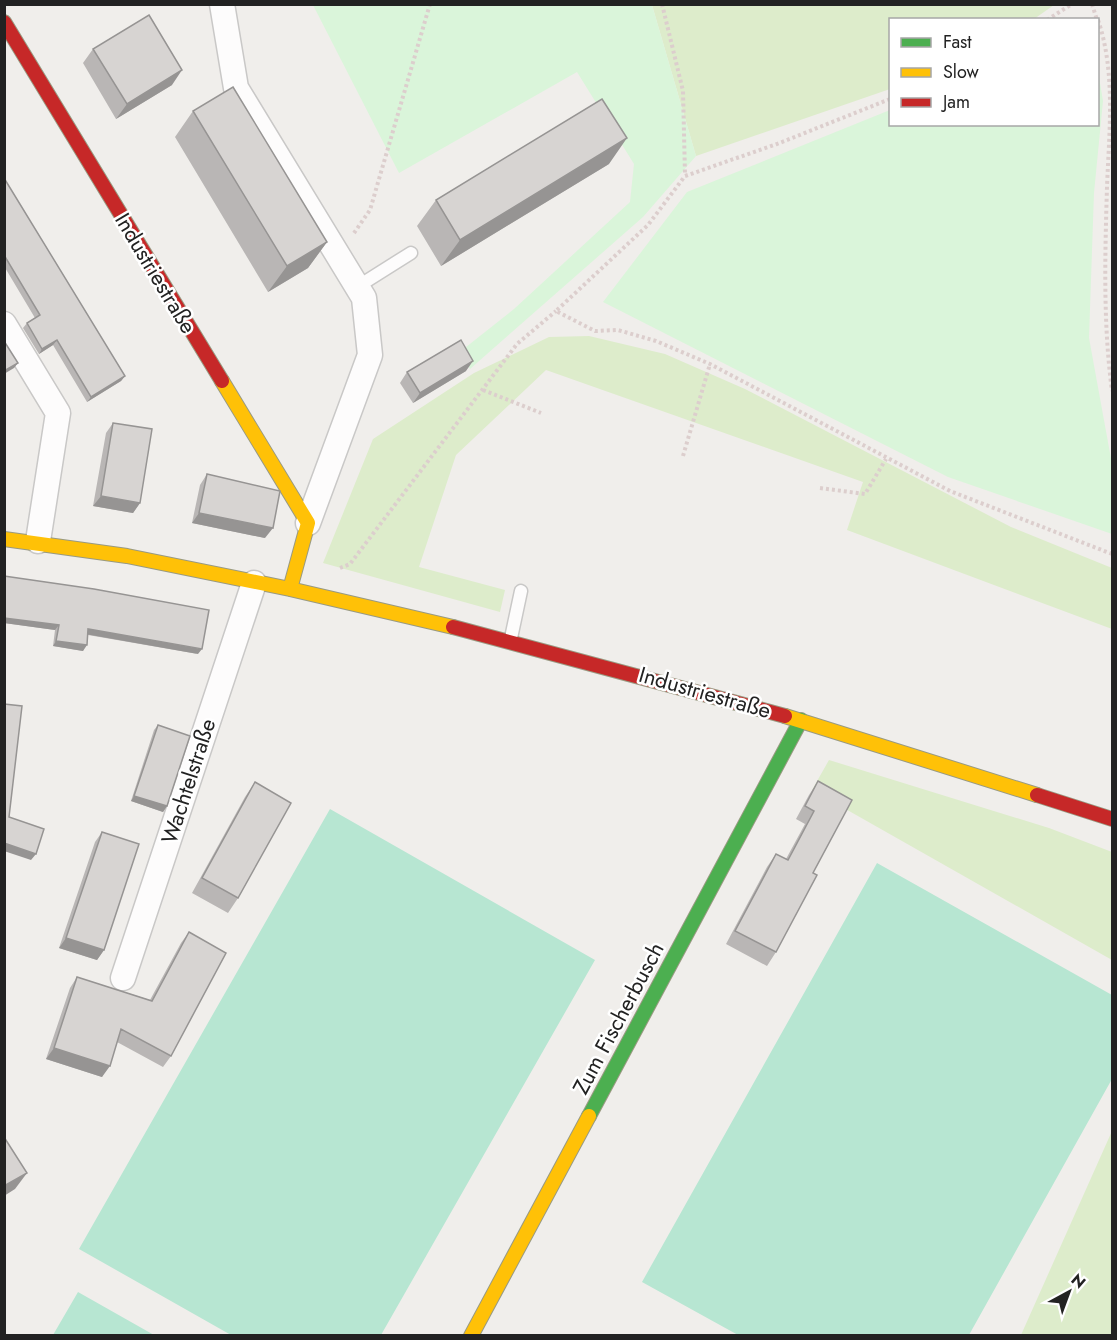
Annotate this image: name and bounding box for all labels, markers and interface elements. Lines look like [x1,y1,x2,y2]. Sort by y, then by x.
legend [889,18,1099,126]
text: Fast [943,29,972,55]
text: Slow [943,59,980,85]
text: Jam [941,89,970,115]
street label: Industriestraße [107,207,205,339]
street label: Industriestraße [635,658,775,726]
street label: Wachtelstraße [153,714,223,848]
street label: Zum Fischerbusch [564,936,672,1100]
north arrow [1039,1262,1099,1322]
text: N [1066,1268,1091,1294]

